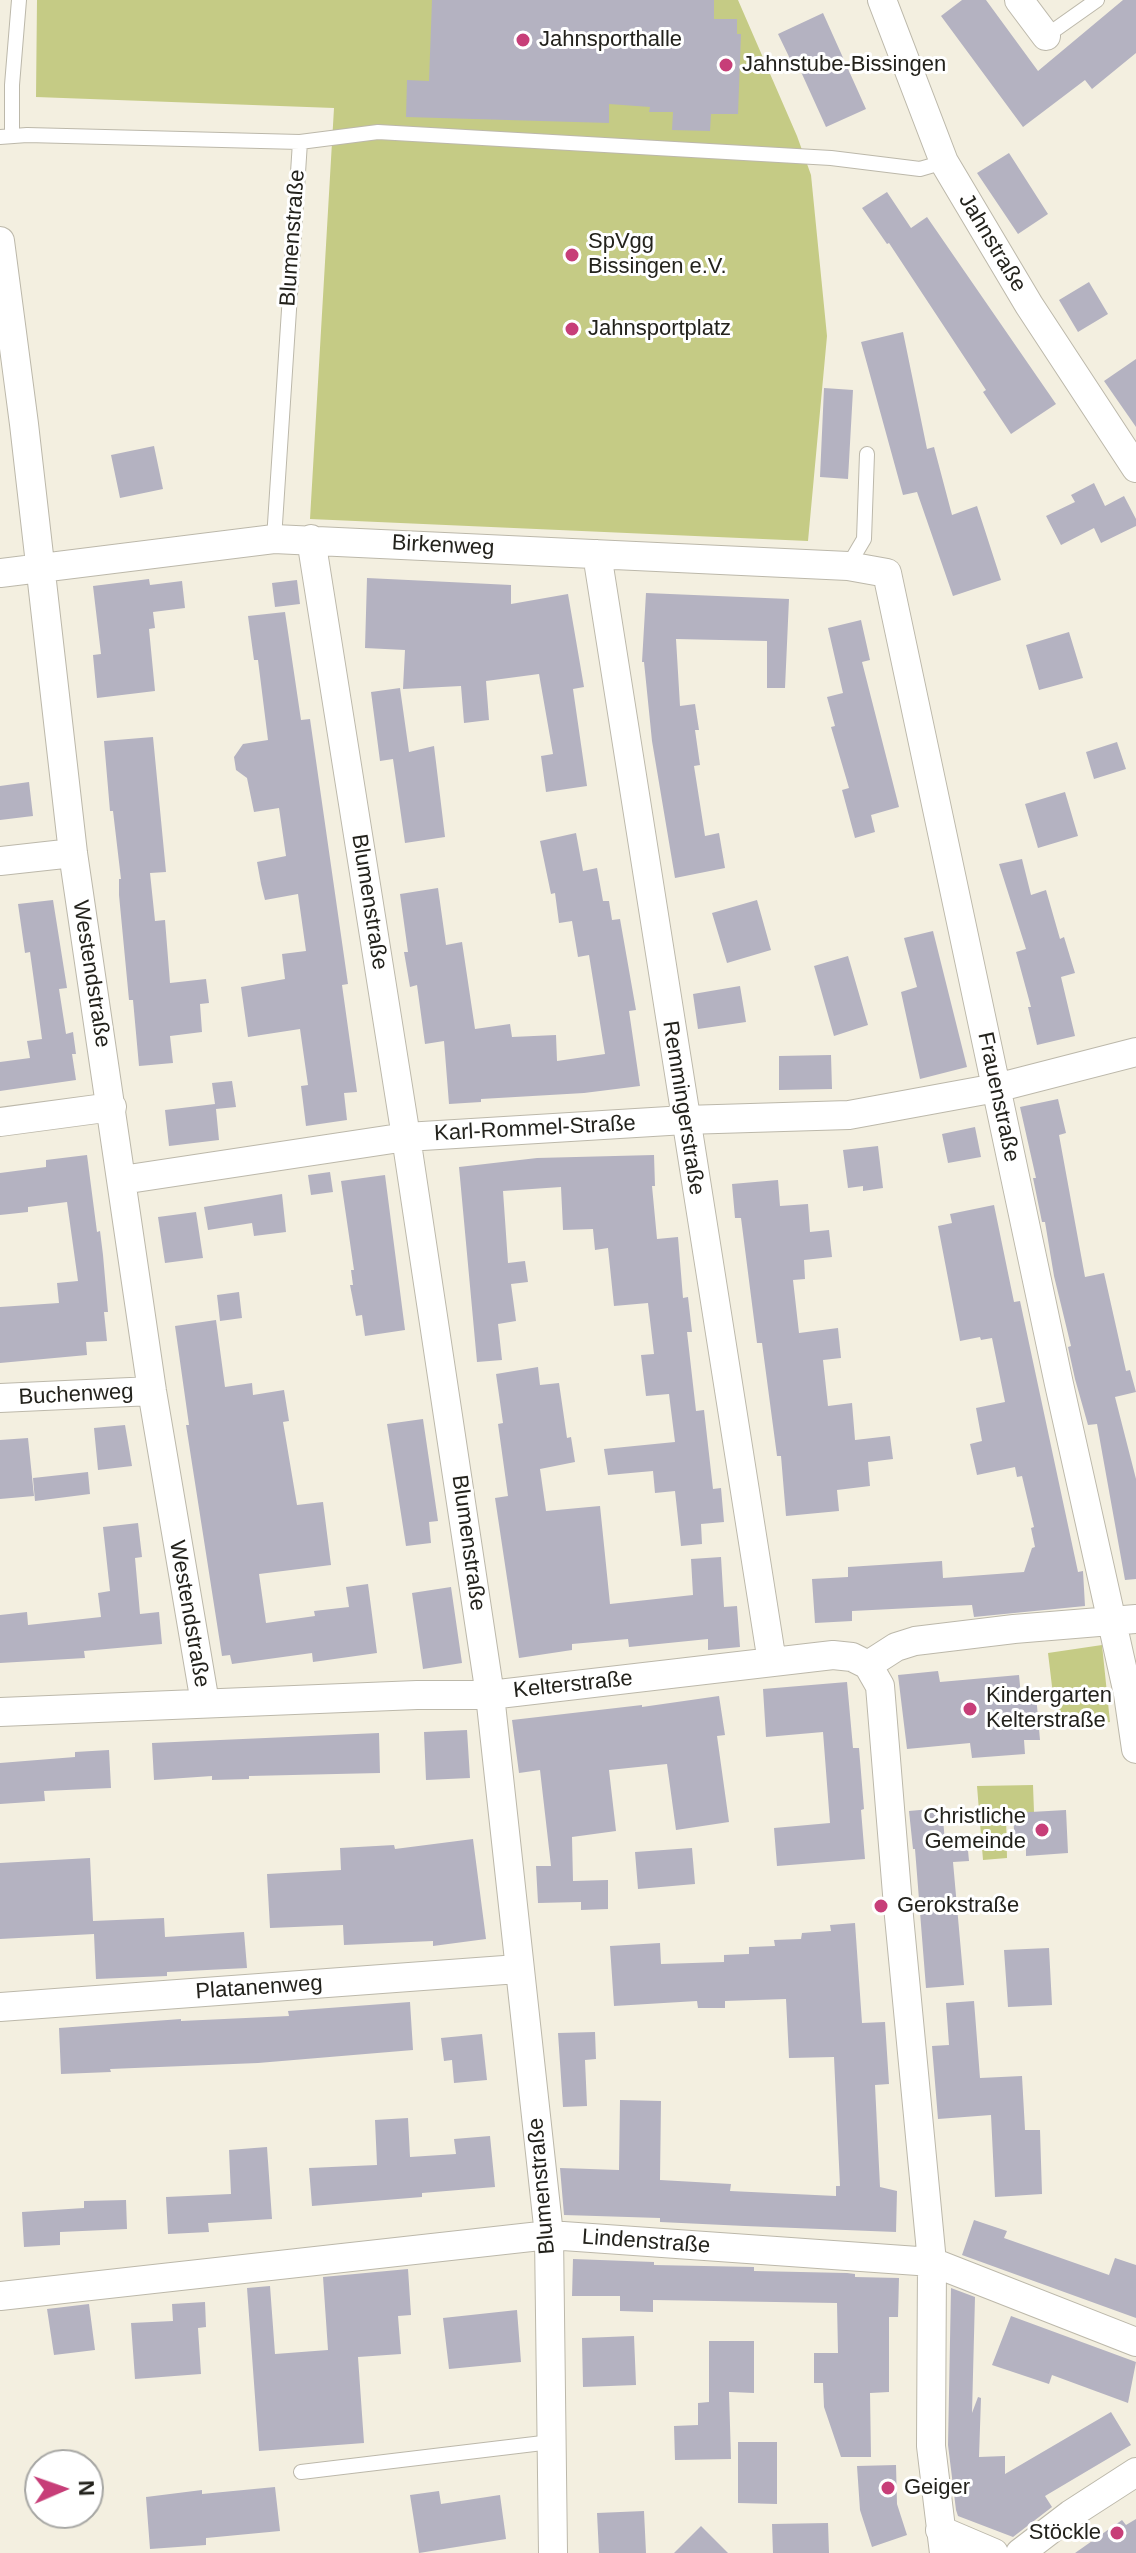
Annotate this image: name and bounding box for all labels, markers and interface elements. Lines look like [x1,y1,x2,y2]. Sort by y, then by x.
place label: Jahnsporthalle [539,27,682,53]
marker: Jahnsporthalle [514,31,532,49]
place label: Jahnstube-Bissingen [742,52,946,78]
marker: Jahnstube-Bissingen [717,56,735,74]
street label: Blumenstraße [275,169,311,307]
street label: Jahnstraße [952,189,1032,297]
place label: SpVgg Bissingen e.V. [588,229,727,280]
marker: SpVgg Bissingen e.V. [563,246,581,264]
place label: Jahnsportplatz [588,316,731,342]
marker: Jahnsportplatz [563,320,581,338]
street label: Birkenweg [391,530,495,562]
street label: Blumenstraße [345,832,393,972]
street label: Westendstraße [66,898,116,1050]
street label: Remmingerstraße [656,1019,710,1197]
street label: Frauenstraße [971,1030,1025,1164]
street label: Karl-Rommel-Straße [434,1111,636,1147]
street label: Buchenweg [18,1379,134,1411]
street label: Blumenstraße [445,1473,491,1613]
street label: Westendstraße [163,1538,215,1690]
street label: Kelterstraße [512,1666,634,1704]
place label: Kindergarten Kelterstraße [986,1683,1112,1734]
marker: Kindergarten Kelterstraße [961,1700,979,1718]
place label: Christliche Gemeinde [923,1804,1026,1856]
marker: Christliche Gemeinde [1033,1821,1051,1839]
place label: Gerokstraße [897,1893,1019,1919]
marker: Gerokstraße [872,1897,890,1915]
street label: Platanenweg [195,1970,323,2006]
street label: Blumenstraße [523,2117,561,2255]
street label: Lindenstraße [581,2224,711,2260]
north arrow [24,2449,104,2529]
place label: Geiger [904,2475,970,2501]
marker: Geiger [879,2479,897,2497]
text: N [74,2480,99,2497]
place label: Stöckle [1029,2520,1101,2546]
marker: Stöckle [1108,2524,1126,2542]

